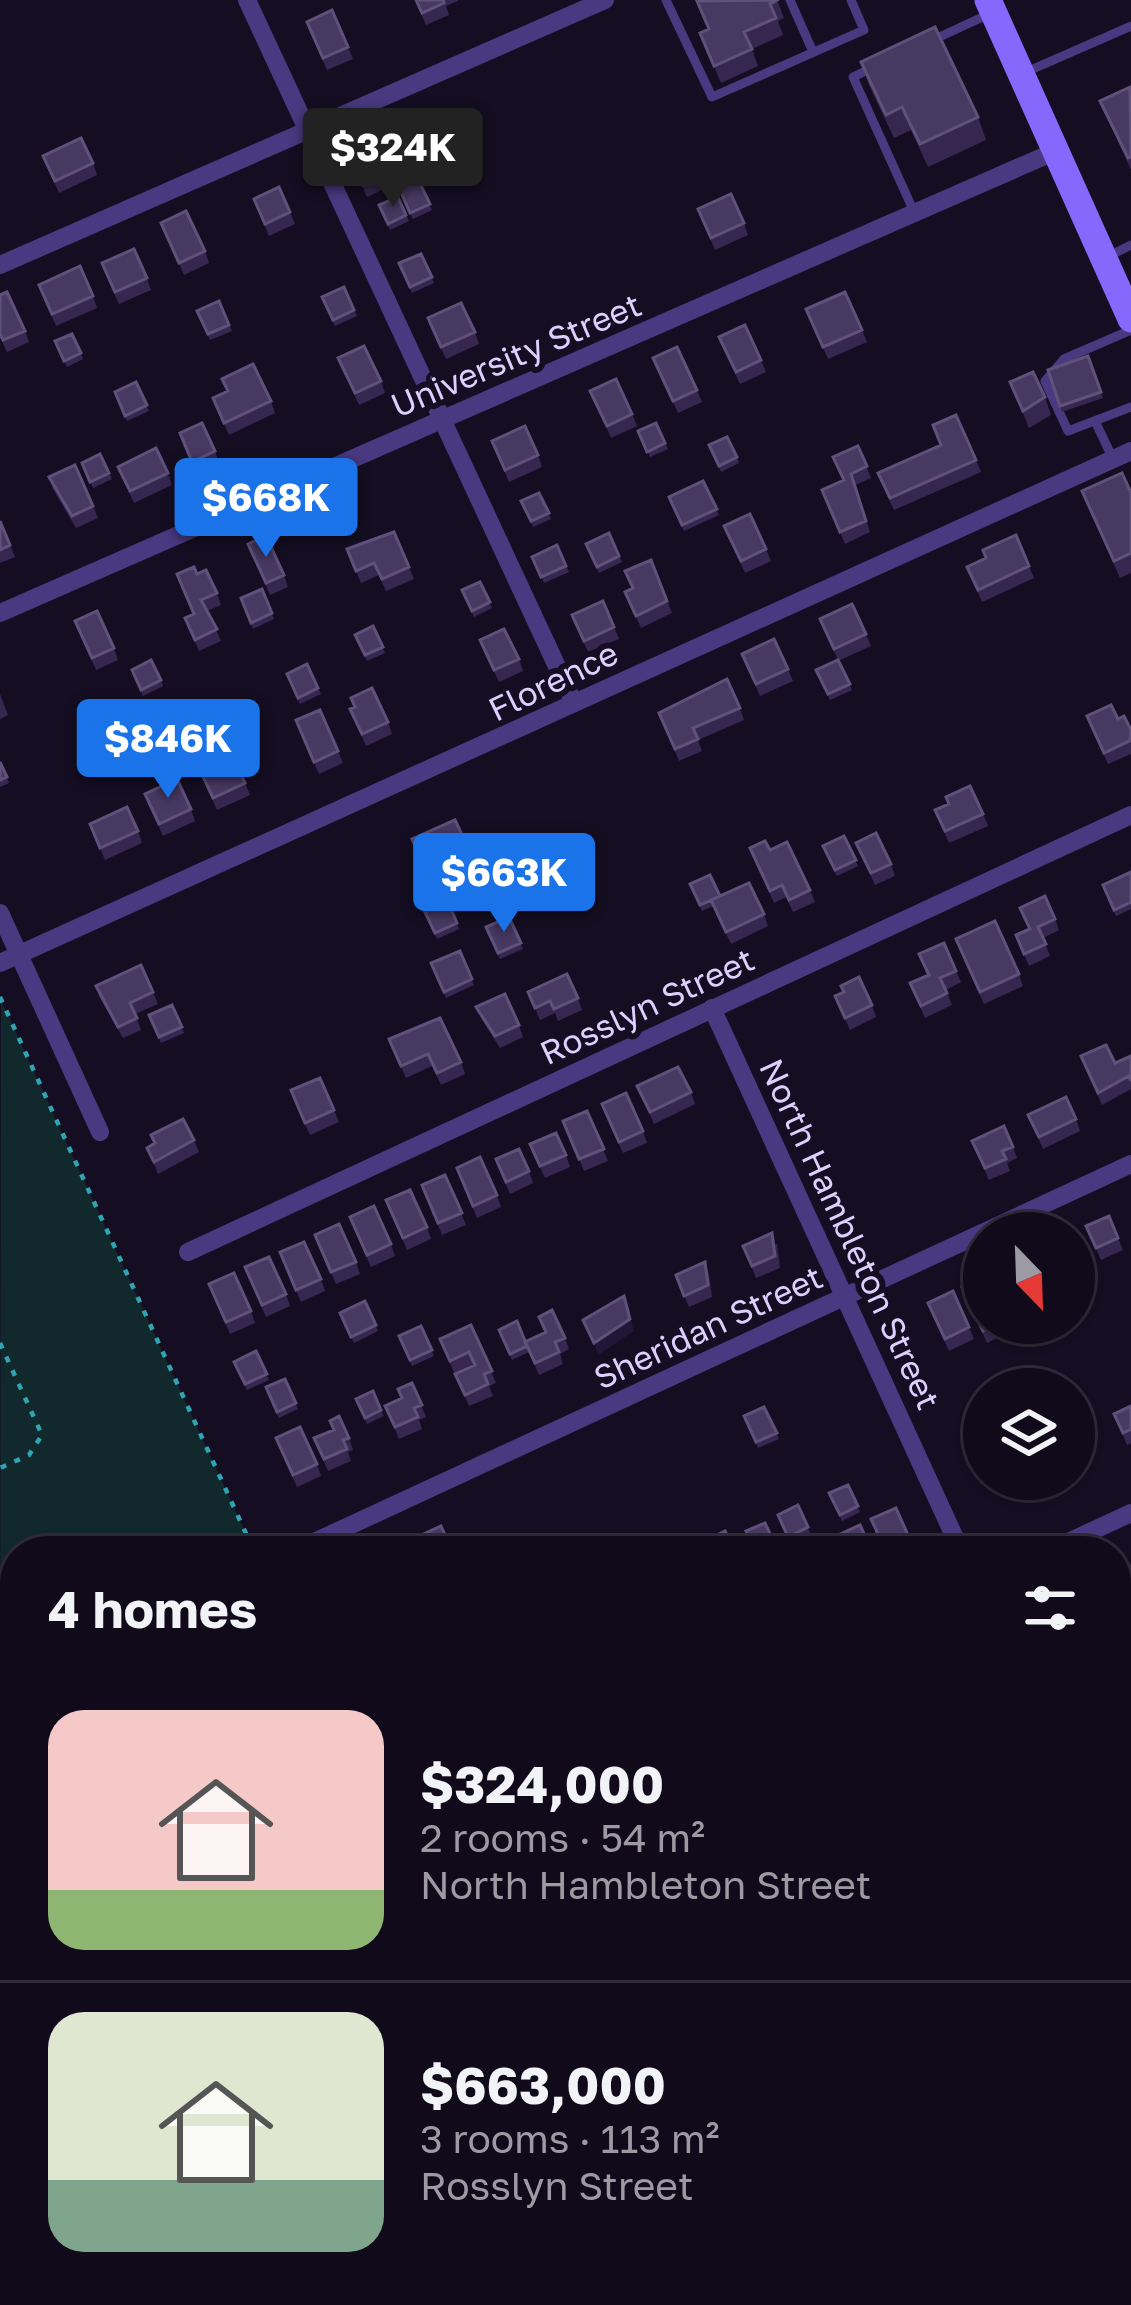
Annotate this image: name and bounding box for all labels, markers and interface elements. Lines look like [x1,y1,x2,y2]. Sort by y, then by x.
pin: $324K [309,108,477,210]
text: $324K [330,123,456,170]
street label: University Street [385,284,647,425]
pin: $668K [182,458,350,560]
text: $668K [202,473,330,520]
street label: Florence [482,633,624,728]
pin: $846K [84,699,252,801]
text: $846K [104,714,232,761]
pin: $663K [420,833,588,935]
text: $663K [440,848,568,895]
street label: Rosslyn Street [534,939,760,1072]
street label: North Hambleton Street [752,1052,949,1415]
north arrow [963,1212,1095,1344]
map controls [963,1212,1095,1500]
street label: Sheridan Street [587,1257,828,1397]
button: layers [963,1368,1095,1500]
icon: filters [1017,1575,1083,1641]
text: 4 homes [48,1578,257,1639]
text: $324,000 [420,1753,664,1814]
icon: home [144,1758,288,1902]
text: 2 rooms · 54 m² [420,1814,705,1861]
text: North Hambleton Street [420,1861,871,1908]
text: $663,000 [420,2054,666,2115]
icon: home [144,2060,288,2204]
text: 3 rooms · 113 m² [420,2115,720,2162]
text: Rosslyn Street [420,2162,694,2209]

